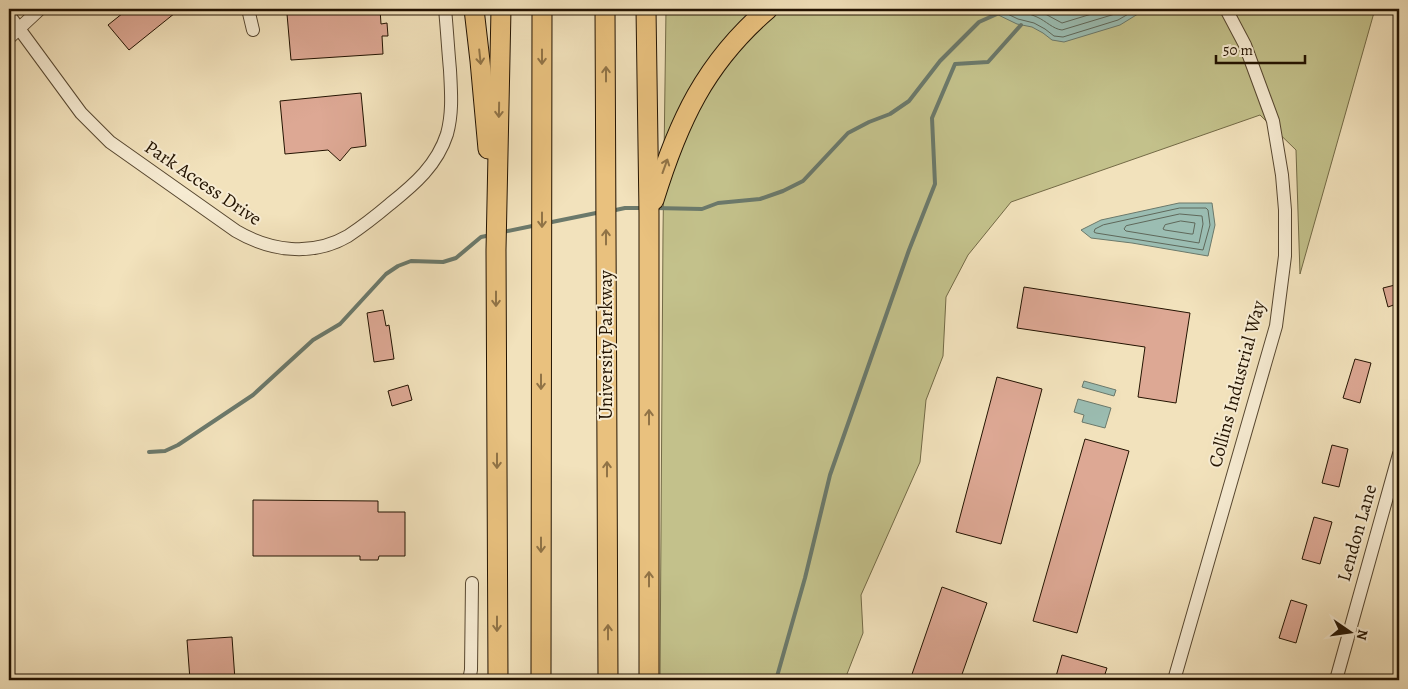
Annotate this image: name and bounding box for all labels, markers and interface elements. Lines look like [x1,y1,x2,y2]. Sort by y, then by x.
scale bar [1216,32,1304,64]
text: 50 m [1223,40,1253,60]
one-way arrow [475,49,485,65]
one-way arrow [537,49,547,65]
one-way arrow [601,66,611,82]
one-way arrow [495,102,504,118]
street label: Park Access Drive [139,134,267,232]
one-way arrow [661,159,670,175]
one-way arrow [537,212,547,228]
one-way arrow [601,229,611,245]
street label: University Parkway [593,270,619,420]
one-way arrow [491,290,501,307]
street label: Collins Industrial Way [1202,297,1272,470]
one-way arrow [536,374,546,390]
one-way arrow [644,409,654,425]
one-way arrow [492,453,502,469]
one-way arrow [602,461,612,478]
street label: Lendon Lane [1331,481,1383,585]
one-way arrow [536,536,546,553]
one-way arrow [644,571,654,588]
north arrow [1326,606,1376,656]
one-way arrow [492,616,502,632]
one-way arrow [603,624,613,640]
text: N [1352,628,1373,642]

